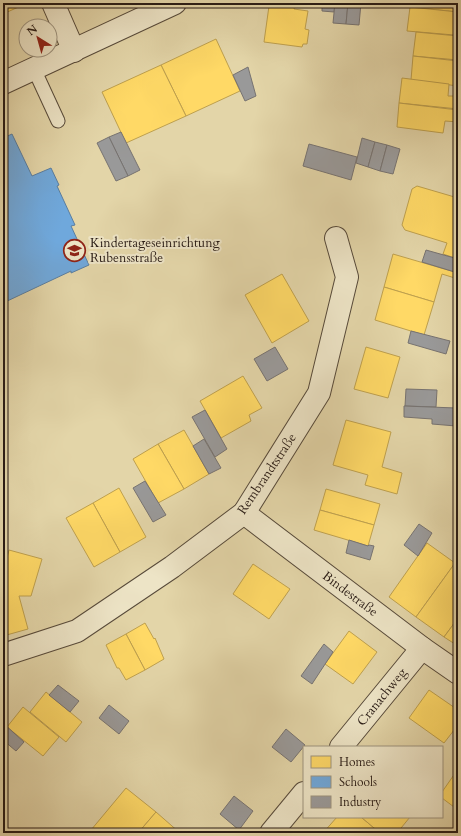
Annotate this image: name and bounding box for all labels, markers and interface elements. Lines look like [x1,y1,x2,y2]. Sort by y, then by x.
north arrow [18,18,58,58]
text: N [24,21,41,39]
place label: Kindertageseinrichtung Rubensstraße [90,234,221,267]
school or university icon: Kindertageseinrichtung Rubensstraße [61,237,87,263]
street label: Rembrandtstraße [233,430,301,518]
street label: Bindestraße [319,567,382,621]
street label: Cranachweg [353,664,411,730]
legend [303,746,443,818]
text: Homes [339,754,375,770]
text: Schools [339,774,377,790]
text: Industry [339,794,382,810]

